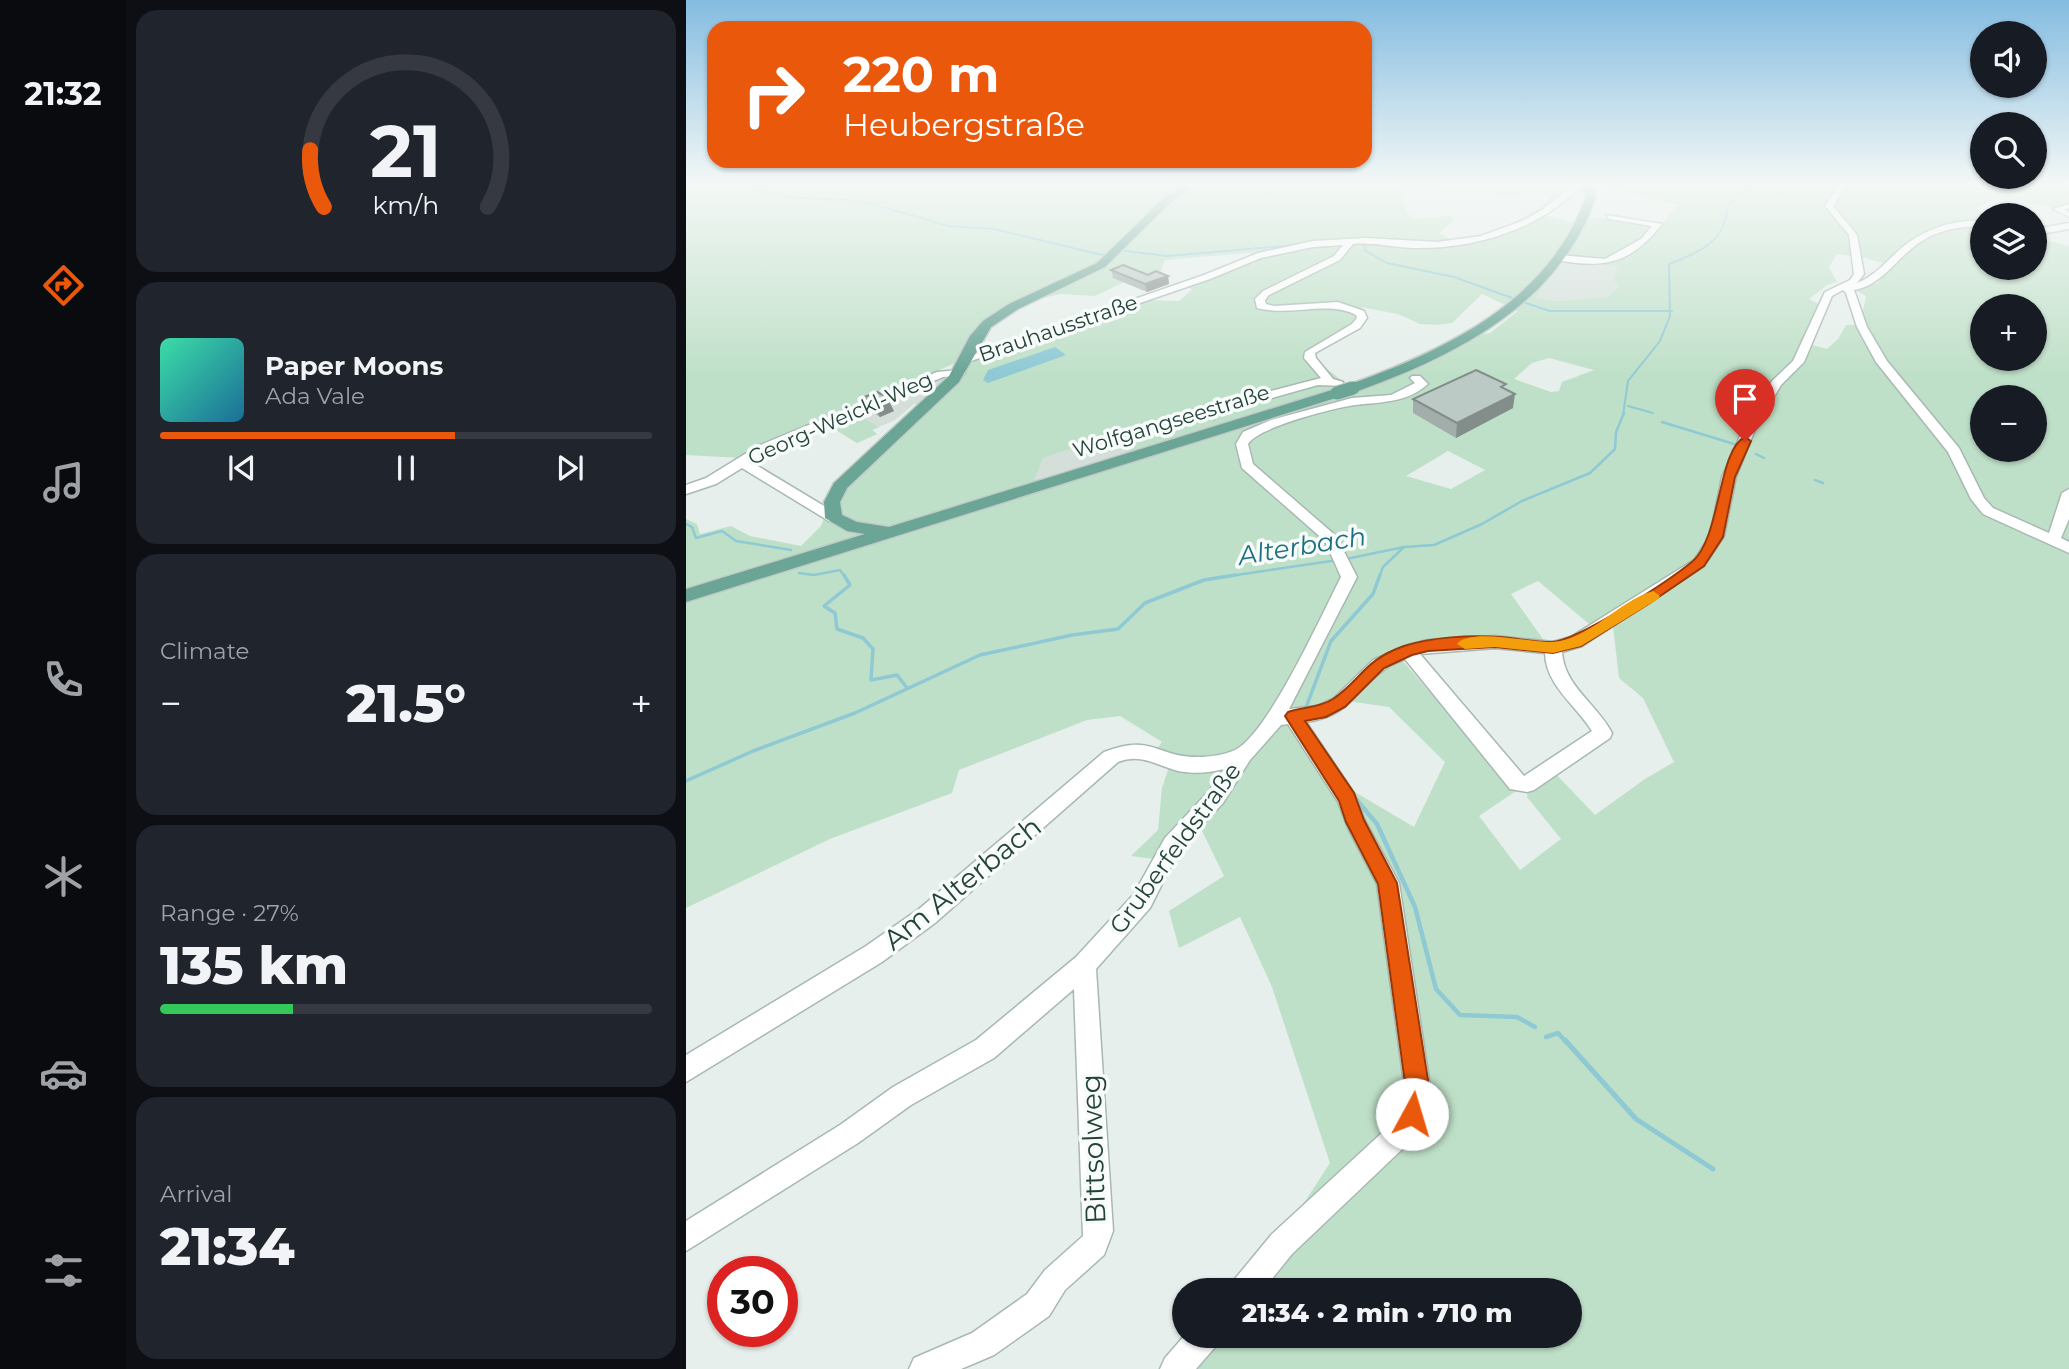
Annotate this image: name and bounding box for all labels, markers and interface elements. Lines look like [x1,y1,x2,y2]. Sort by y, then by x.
map controls [1970,21,2047,462]
button: sound [1970,21,2047,98]
text: 220 m [843,45,999,104]
icon: right [728,49,819,140]
text: 21:32 [24,74,102,113]
text: Heubergstraße [843,105,1085,144]
text: 21 [370,107,442,195]
button: search [1970,112,2047,189]
text: km/h [373,190,439,220]
button: layers [1970,203,2047,280]
icon: directions [39,261,88,310]
street label: Brauhausstraße [975,289,1141,367]
button: + [1970,294,2047,371]
text: Paper Moons [265,350,443,382]
street label: Georg-Weickl-Weg [744,366,936,470]
pin [1715,369,1775,441]
street label: Wolfgangseestraße [1070,379,1272,463]
icon: arrive [1726,380,1764,418]
text: Ada Vale [265,382,365,410]
button: − [1970,385,2047,462]
icon: previous [223,449,261,487]
icon: pause [387,449,425,487]
icon: next [551,449,589,487]
icon: music [39,458,88,507]
water label: Alterbach [1234,520,1368,572]
text: Climate [160,637,249,665]
icon: phone [39,655,88,704]
text: 21.5° [346,672,466,735]
text: − [160,680,182,727]
text: + [630,680,652,727]
street label: Gruberfeldstraße [1103,757,1247,939]
street label: Am Alterbach [876,809,1048,957]
icon: climate [39,852,88,901]
text: Range · 27% [160,899,299,927]
text: 135 km [160,934,348,997]
icon: car [39,1049,88,1098]
street label: Bittsolweg [1073,1074,1113,1224]
position arrow [1375,1077,1449,1151]
text: Arrival [160,1180,233,1208]
text: 21:34 [160,1215,295,1278]
icon: filters [39,1246,88,1295]
speed limit sign: 30 [707,1256,798,1347]
text: 21:34 · 2 min · 710 m [1242,1297,1512,1329]

